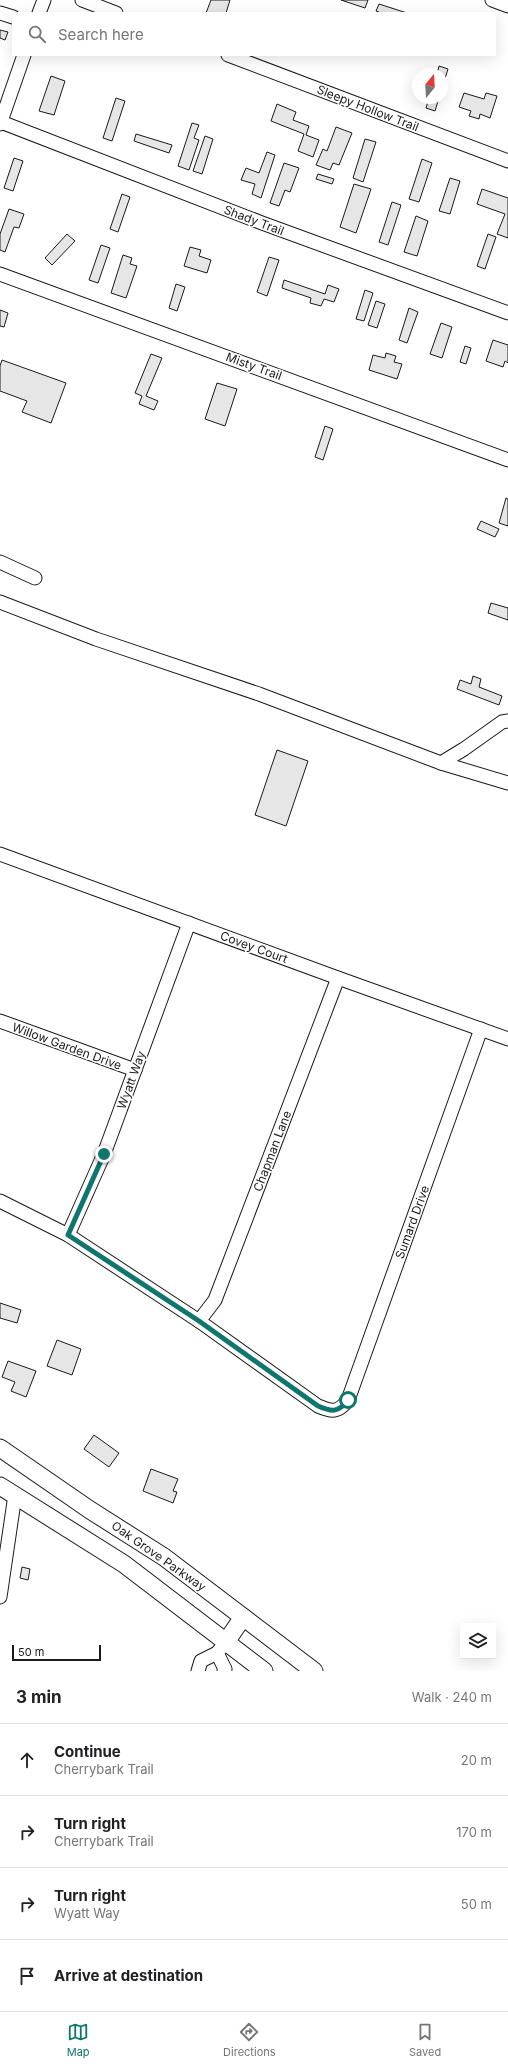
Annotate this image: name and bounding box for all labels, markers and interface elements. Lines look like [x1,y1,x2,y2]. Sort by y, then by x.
search box [12,12,496,56]
icon: search [26,23,48,45]
text: Search here [58,25,144,44]
north arrow [412,68,448,104]
street label: Sleepy Hollow Trail [315,82,421,134]
street label: Shady Trail [222,202,286,238]
street label: Misty Trail [224,349,284,383]
street label: Covey Court [218,928,290,966]
street label: Willow Garden Drive [10,1019,124,1073]
street label: Wyatt Way [114,1049,149,1111]
street label: Chapman Lane [250,1109,294,1193]
route end [95,1145,113,1163]
street label: Sumard Drive [392,1183,432,1261]
route start [339,1391,357,1409]
street label: Oak Grove Parkway [109,1518,209,1594]
map controls [460,1623,496,1659]
button: layers [460,1623,496,1659]
scale bar [12,1643,101,1662]
text: 50 m [18,1645,44,1659]
text: 3 min [16,1687,62,1707]
text: Walk · 240 m [412,1689,492,1705]
text: Continue [54,1742,121,1761]
icon: ahead [16,1749,38,1771]
text: 20 m [461,1752,492,1768]
text: Cherrybark Trail [54,1761,154,1777]
text: Turn right [54,1814,126,1833]
icon: right [16,1821,38,1843]
text: 170 m [456,1824,492,1840]
text: Cherrybark Trail [54,1833,154,1849]
text: Turn right [54,1886,126,1905]
icon: right [16,1893,38,1915]
text: 50 m [461,1896,492,1912]
text: Wyatt Way [54,1905,120,1921]
icon: arrive [16,1965,38,1987]
text: Arrive at destination [54,1966,203,1985]
tab: Map [67,2021,90,2059]
tab: Directions [223,2021,276,2059]
tab: Saved [409,2021,441,2059]

